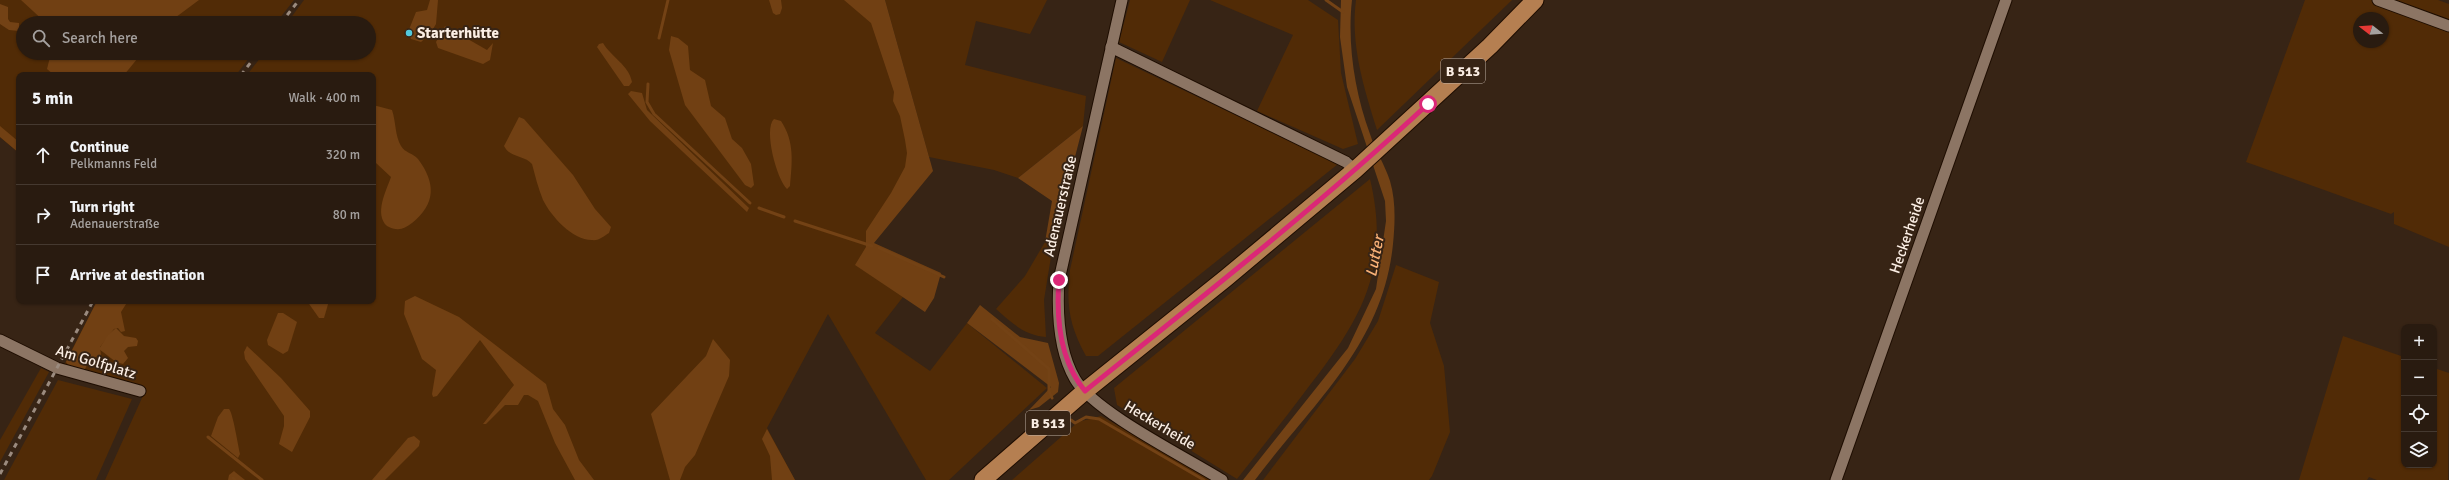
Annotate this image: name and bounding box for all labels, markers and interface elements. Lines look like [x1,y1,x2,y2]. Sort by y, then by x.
north arrow [2353,12,2389,48]
search box [16,16,376,60]
place label: Starterhütte [417,24,499,42]
icon: search [30,27,52,49]
marker: Starterhütte [404,28,414,38]
text: Search here [62,29,138,47]
road number: B 513 [1441,59,1485,83]
text: 5 min [32,88,73,109]
text: Walk · 400 m [289,90,360,106]
route start [1419,95,1437,113]
text: Continue [70,138,129,156]
icon: ahead [32,144,54,166]
text: 320 m [326,147,360,163]
street label: Adenauerstraße [1040,154,1080,258]
text: Pelkmanns Feld [70,156,157,172]
street label: Heckerheide [1885,194,1929,276]
text: Turn right [70,198,135,216]
icon: right [32,204,54,226]
text: 80 m [333,207,360,223]
text: Adenauerstraße [70,216,159,232]
water label: Lutter [1361,232,1389,279]
icon: arrive [32,264,54,286]
text: Arrive at destination [70,266,205,284]
route end [1050,271,1068,289]
map controls [2401,324,2437,468]
button: + [2401,324,2437,360]
street label: Am Golfplatz [54,341,139,383]
button: − [2401,360,2437,396]
button: locate [2401,396,2437,432]
street label: Heckerheide [1121,397,1199,453]
road number: B 513 [1026,411,1070,435]
button: layers [2401,432,2437,468]

